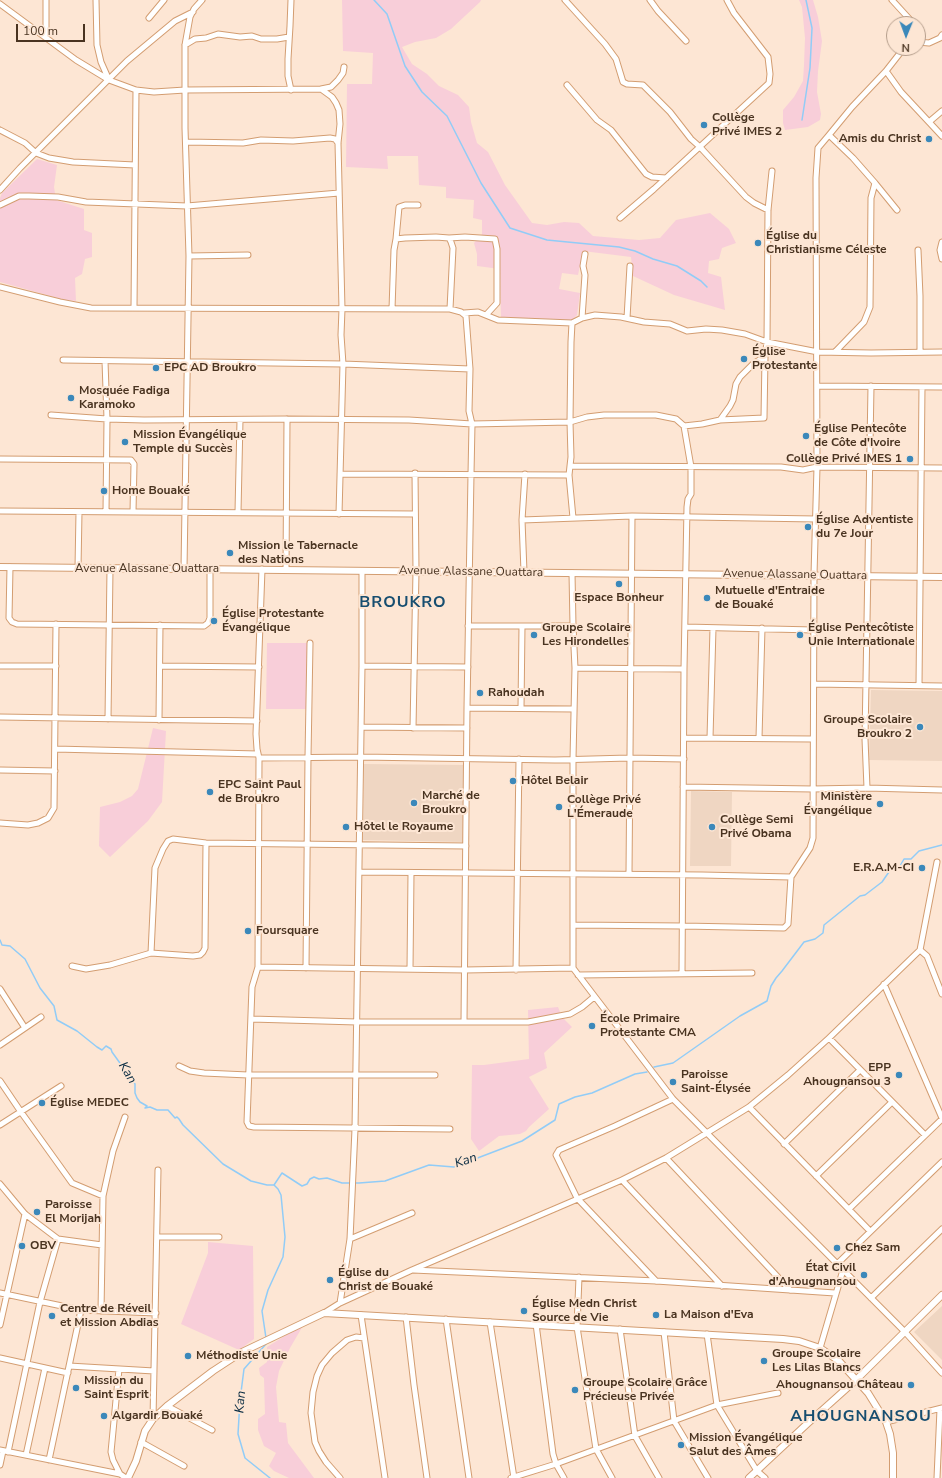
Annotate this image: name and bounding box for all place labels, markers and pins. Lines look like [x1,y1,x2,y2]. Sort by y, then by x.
place label: Collège Privé IMES 2 [712,111,782,139]
marker: Collège Privé IMES 2 [699,120,709,130]
place label: Amis du Christ [839,132,921,146]
marker: Amis du Christ [924,134,934,144]
place label: Église du Christianisme Céleste [766,229,887,257]
marker: Église du Christianisme Céleste [753,238,763,248]
place label: Église Protestante [752,345,817,373]
marker: Église Protestante [739,354,749,364]
place label: EPC AD Broukro [164,361,256,375]
marker: EPC AD Broukro [151,363,161,373]
place label: Mosquée Fadiga Karamoko [79,384,170,412]
marker: Mosquée Fadiga Karamoko [66,393,76,403]
place label: Église Pentecôte de Côte d'Ivoire [814,422,906,450]
place label: Mission Évangélique Temple du Succès [133,428,247,456]
marker: Église Pentecôte de Côte d'Ivoire [801,431,811,441]
marker: Mission Évangélique Temple du Succès [120,437,130,447]
place label: Collège Privé IMES 1 [786,452,902,466]
marker: Collège Privé IMES 1 [905,454,915,464]
place label: Home Bouaké [112,484,190,498]
marker: Home Bouaké [99,486,109,496]
place label: Église Adventiste du 7e Jour [816,513,913,541]
marker: Église Adventiste du 7e Jour [803,522,813,532]
place label: Mission le Tabernacle des Nations [238,539,358,567]
marker: Mission le Tabernacle des Nations [225,548,235,558]
marker: Espace Bonheur [614,579,624,589]
place label: Mutuelle d'Entraide de Bouaké [715,584,825,612]
place label: Espace Bonheur [574,591,664,605]
marker: Mutuelle d'Entraide de Bouaké [702,593,712,603]
place label: Église Protestante Évangélique [222,607,324,635]
marker: Église Protestante Évangélique [209,616,219,626]
place label: Groupe Scolaire Les Hirondelles [542,621,631,649]
place label: Église Pentecôtiste Unie Internationale [808,621,915,649]
marker: Groupe Scolaire Les Hirondelles [529,630,539,640]
marker: Église Pentecôtiste Unie Internationale [795,630,805,640]
place label: Rahoudah [488,686,544,700]
marker: Rahoudah [475,688,485,698]
place label: Groupe Scolaire Broukro 2 [823,713,912,741]
marker: Groupe Scolaire Broukro 2 [915,722,925,732]
place label: Hôtel Belair [521,774,588,788]
marker: Hôtel Belair [508,776,518,786]
place label: EPC Saint Paul de Broukro [218,778,301,806]
marker: EPC Saint Paul de Broukro [205,787,215,797]
place label: Marché de Broukro [422,789,480,817]
place label: Ministère Évangélique [804,790,872,818]
place label: Collège Privé L'Émeraude [567,793,641,821]
marker: Marché de Broukro [409,798,419,808]
marker: Ministère Évangélique [875,799,885,809]
marker: Collège Privé L'Émeraude [554,802,564,812]
place label: Collège Semi Privé Obama [720,813,793,841]
place label: Hôtel le Royaume [354,820,453,834]
marker: Hôtel le Royaume [341,822,351,832]
marker: Collège Semi Privé Obama [707,822,717,832]
place label: E.R.A.M-CI [853,861,914,875]
marker: E.R.A.M-CI [917,863,927,873]
place label: Foursquare [256,924,319,938]
marker: Foursquare [243,926,253,936]
place label: École Primaire Protestante CMA [600,1012,696,1040]
marker: École Primaire Protestante CMA [587,1021,597,1031]
place label: EPP Ahougnansou 3 [803,1061,891,1089]
place label: Paroisse Saint-Élysée [681,1068,751,1096]
marker: EPP Ahougnansou 3 [894,1070,904,1080]
marker: Paroisse Saint-Élysée [668,1077,678,1087]
place label: Église MEDEC [50,1096,129,1110]
marker: Église MEDEC [37,1098,47,1108]
place label: Paroisse El Morijah [45,1198,101,1226]
marker: Paroisse El Morijah [32,1207,42,1217]
place label: OBV [30,1239,56,1253]
marker: OBV [17,1241,27,1251]
place label: Chez Sam [845,1241,900,1255]
marker: Chez Sam [832,1243,842,1253]
place label: État Civil d'Ahougnansou [769,1261,856,1289]
place label: Église du Christ de Bouaké [338,1266,433,1294]
marker: État Civil d'Ahougnansou [859,1270,869,1280]
marker: Église du Christ de Bouaké [325,1275,335,1285]
place label: Église Medn Christ Source de Vie [532,1297,637,1325]
place label: Centre de Réveil et Mission Abdias [60,1302,159,1330]
marker: Église Medn Christ Source de Vie [519,1306,529,1316]
place label: La Maison d'Eva [664,1308,754,1322]
marker: La Maison d'Eva [651,1310,661,1320]
marker: Centre de Réveil et Mission Abdias [47,1311,57,1321]
place label: Groupe Scolaire Les Lilas Blancs [772,1347,861,1375]
place label: Méthodiste Unie [196,1349,287,1363]
marker: Méthodiste Unie [183,1351,193,1361]
marker: Groupe Scolaire Les Lilas Blancs [759,1356,769,1366]
place label: Mission du Saint Esprit [84,1374,149,1402]
place label: Groupe Scolaire Grâce Précieuse Privée [583,1376,707,1404]
place label: Ahougnansou Château [776,1378,903,1392]
marker: Ahougnansou Château [906,1380,916,1390]
marker: Mission du Saint Esprit [71,1383,81,1393]
marker: Groupe Scolaire Grâce Précieuse Privée [570,1385,580,1395]
place label: Algardir Bouaké [112,1409,203,1423]
marker: Algardir Bouaké [99,1411,109,1421]
place label: Mission Évangélique Salut des Âmes [689,1431,803,1459]
marker: Mission Évangélique Salut des Âmes [676,1440,686,1450]

